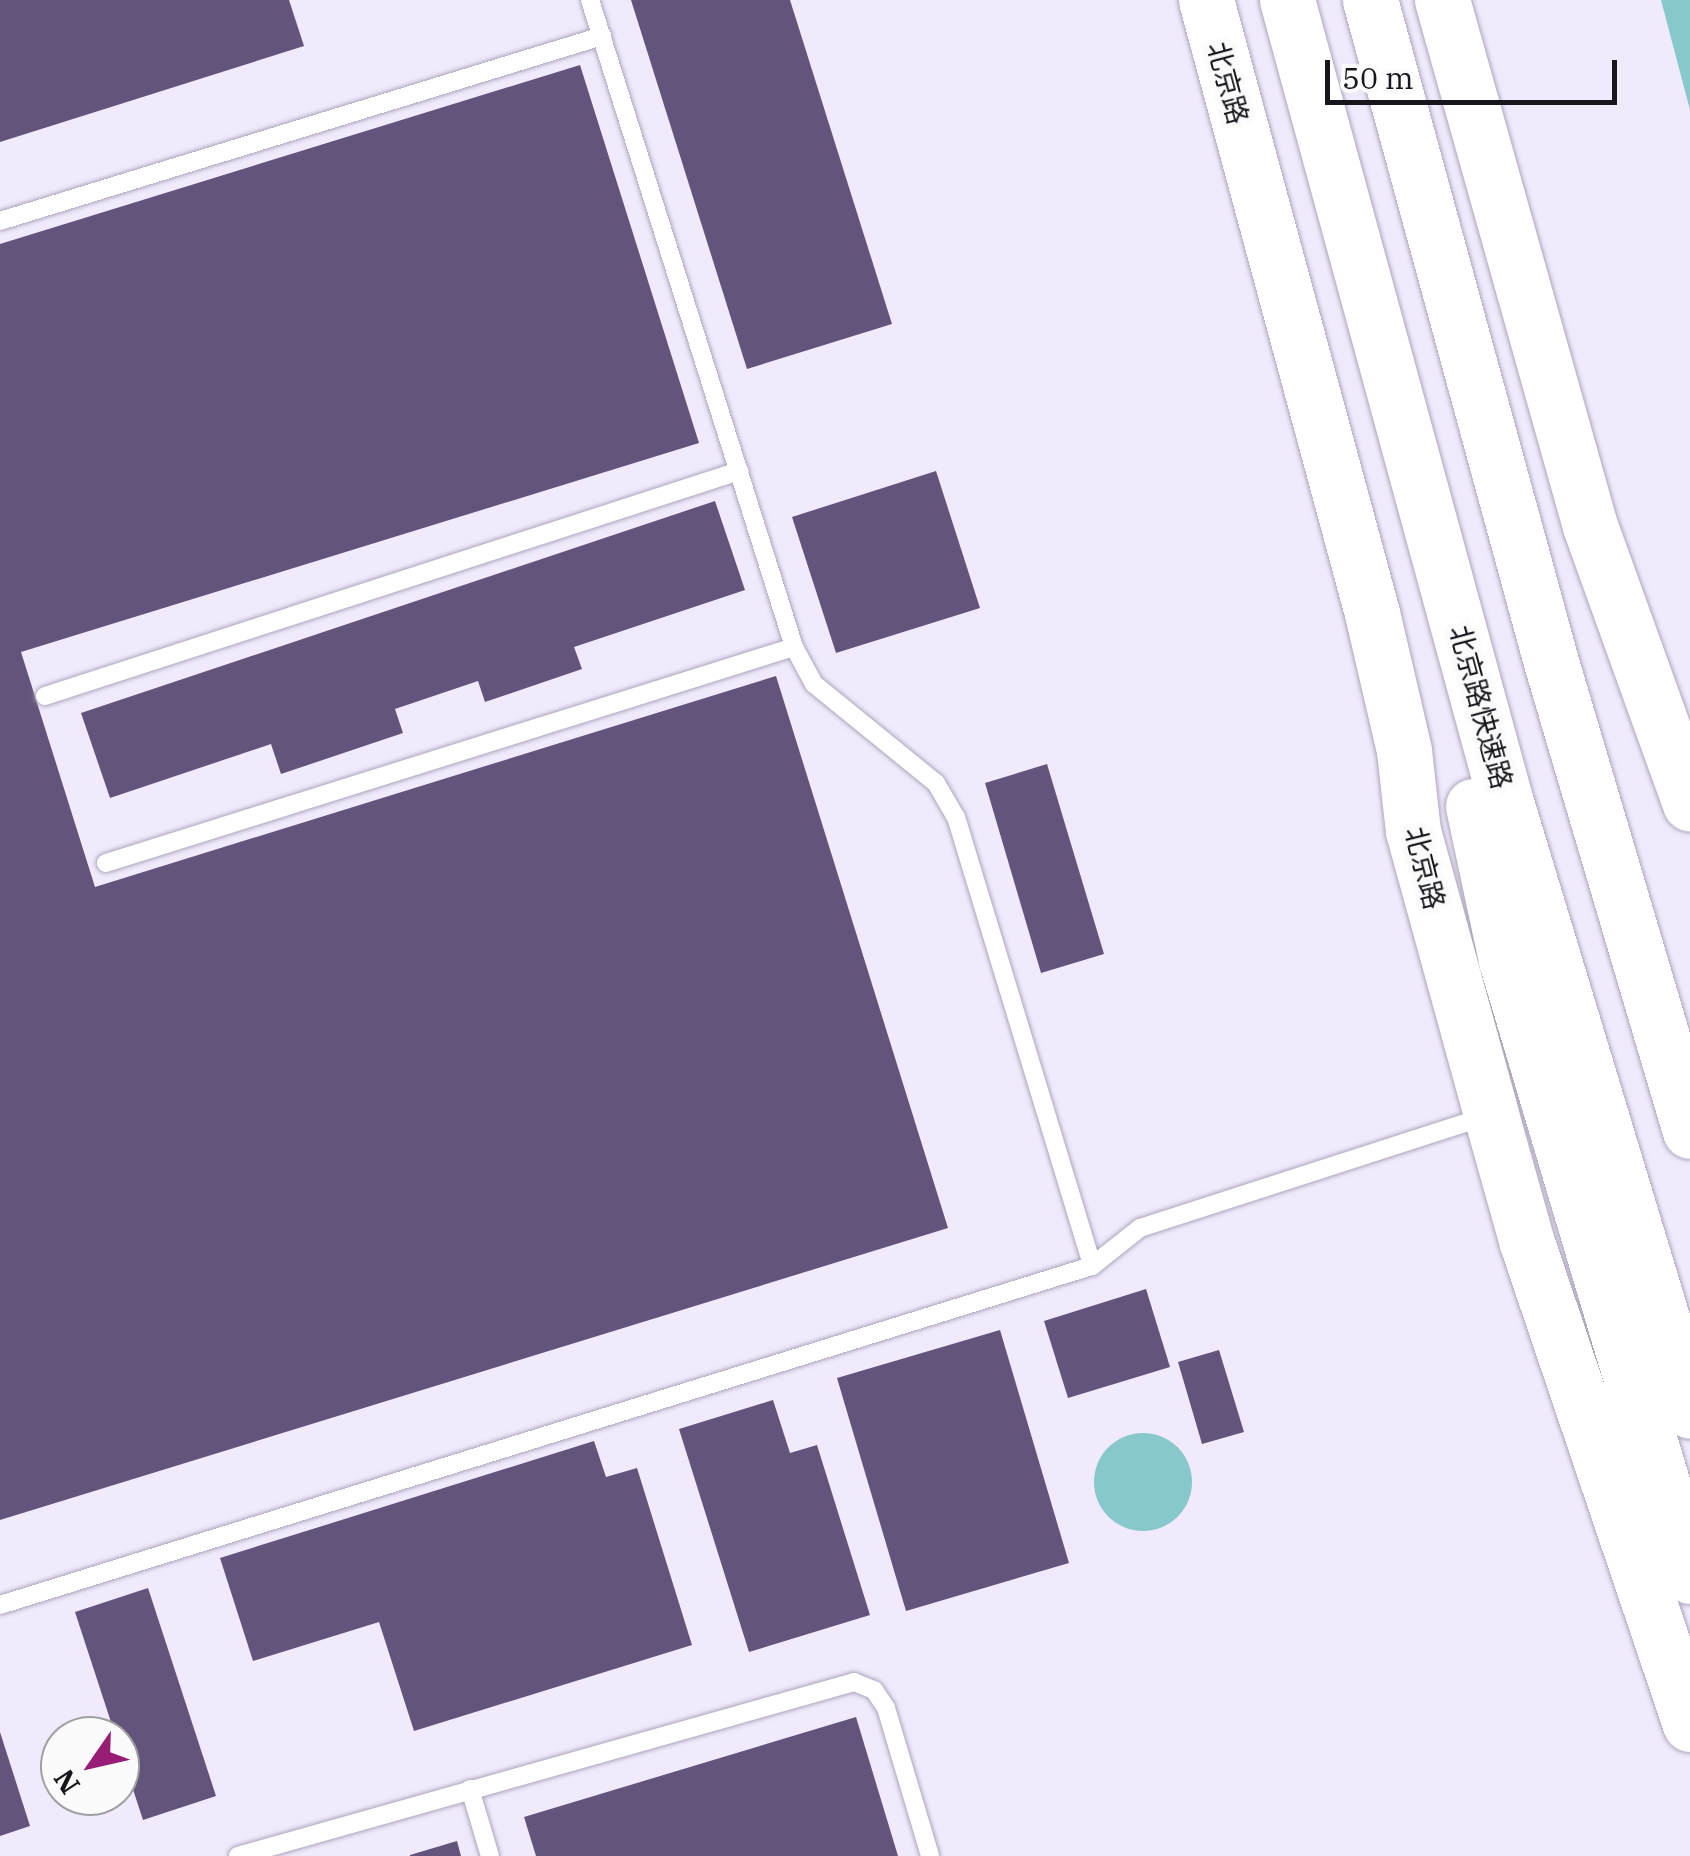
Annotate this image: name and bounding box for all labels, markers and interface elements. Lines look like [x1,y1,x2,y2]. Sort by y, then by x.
street label: 北京路 [1201,38,1255,128]
scale bar [1330,40,1622,102]
text: 50 m [1342,58,1414,97]
street label: 北京路快速路 [1443,622,1519,792]
street label: 北京路 [1399,823,1451,913]
north arrow [40,1716,140,1816]
text: N [45,1762,88,1801]

